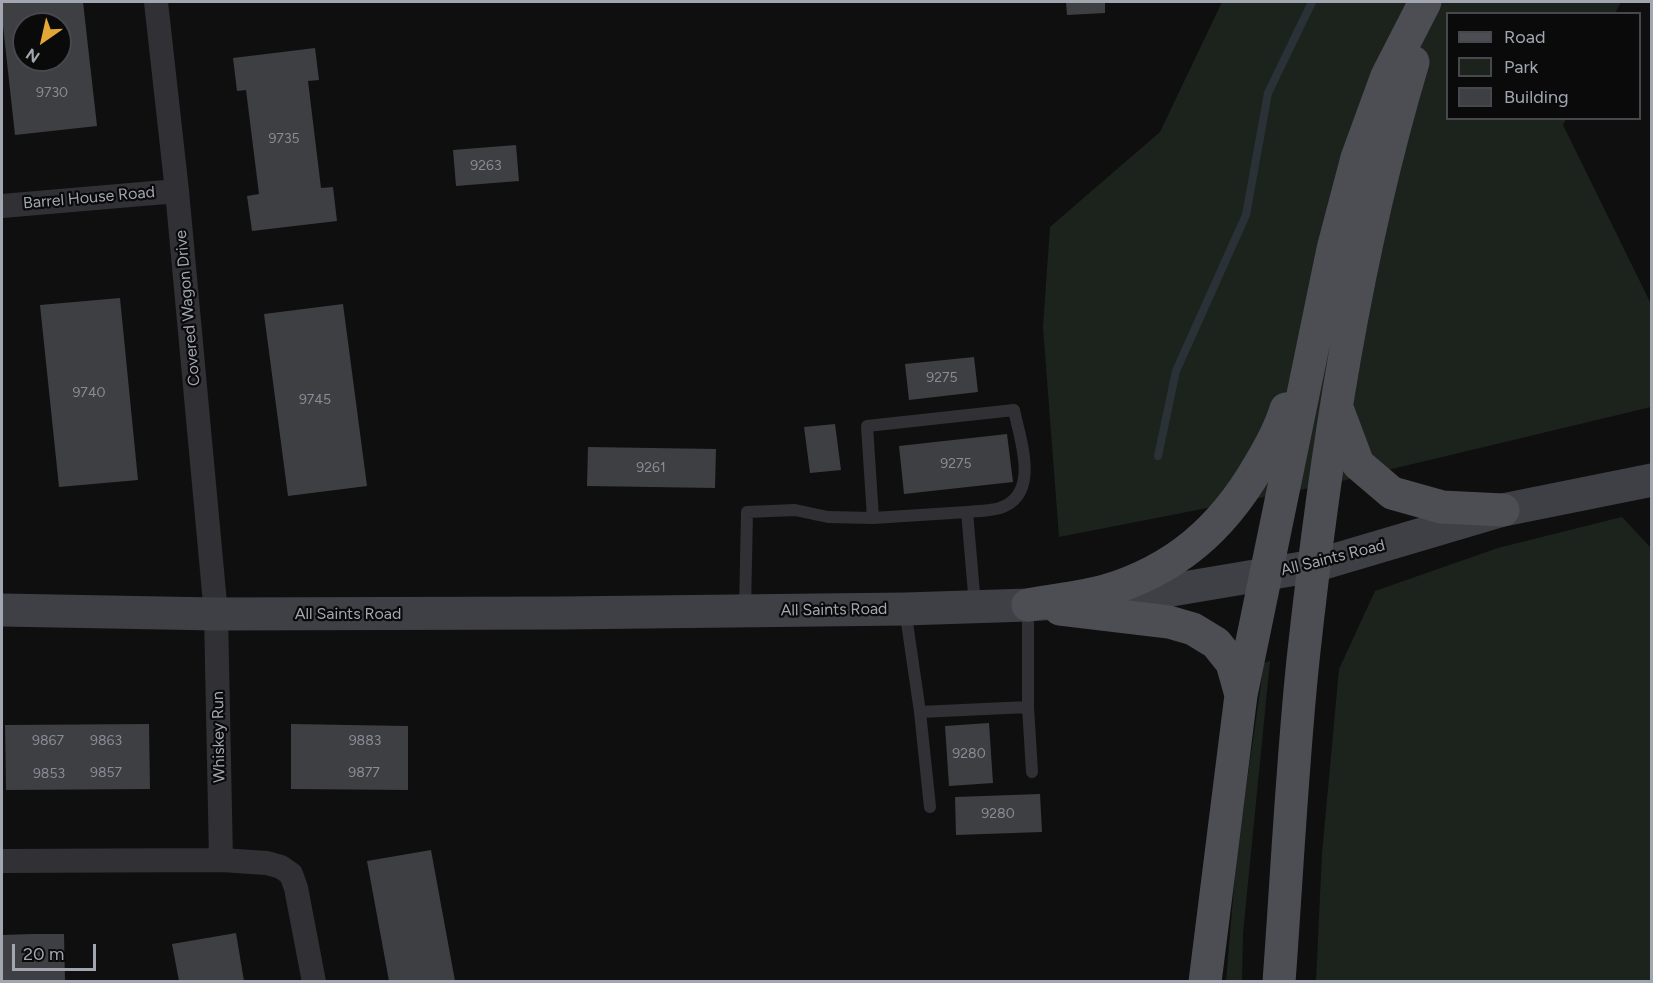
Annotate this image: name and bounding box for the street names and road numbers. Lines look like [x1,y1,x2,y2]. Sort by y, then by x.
street label: Barrel House Road [22,183,156,213]
street label: Covered Wagon Drive [172,229,204,387]
street label: All Saints Road [1279,536,1387,580]
street label: All Saints Road [780,599,888,621]
street label: All Saints Road [295,604,401,624]
street label: Whiskey Run [209,691,229,783]

